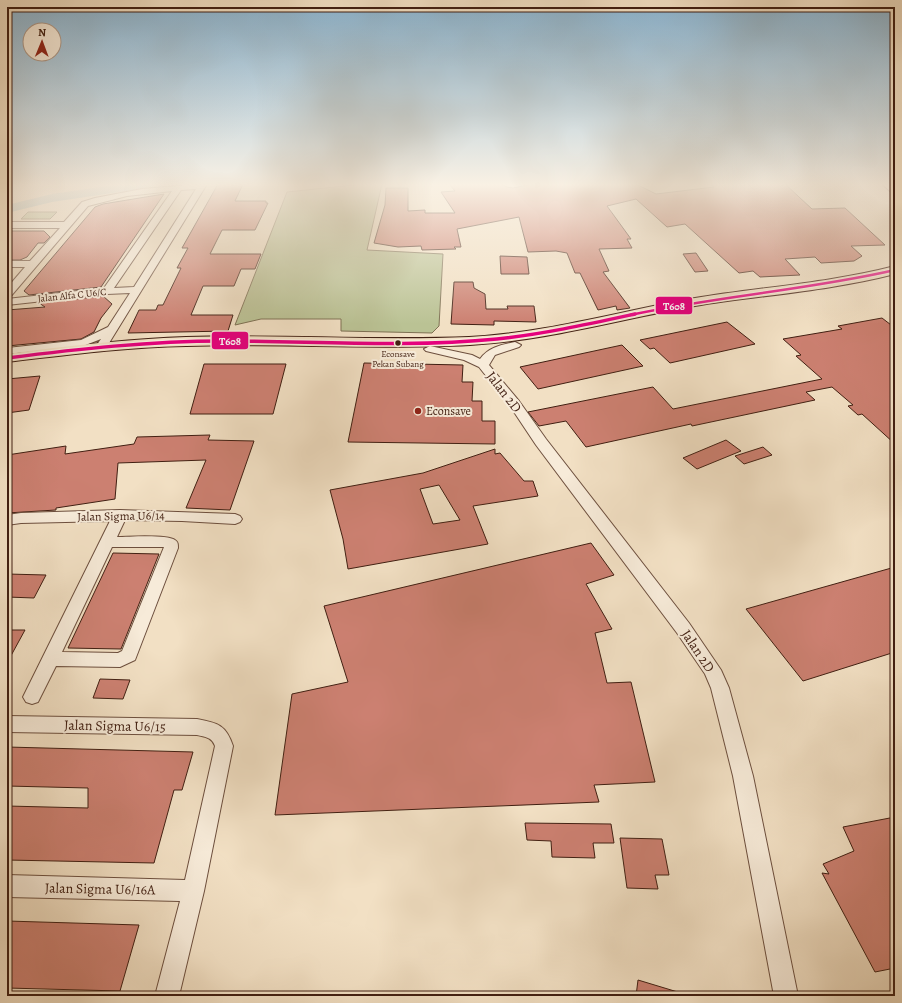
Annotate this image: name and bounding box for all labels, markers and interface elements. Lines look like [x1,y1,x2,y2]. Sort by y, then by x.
north arrow [22,22,62,62]
text: N [38,25,46,40]
street label: Jalan Alfa C U6/C [37,285,107,305]
line badge: T608 [655,296,693,315]
text: T608 [663,299,685,314]
line badge: T608 [211,331,249,350]
text: T608 [219,334,241,349]
marker: Econsave Pekan Subang [393,338,403,348]
place label: Econsave Pekan Subang [372,348,424,370]
street label: Jalan 2D [482,367,526,417]
place label: Econsave [426,403,471,419]
marker: Econsave [413,406,423,416]
street label: Jalan Sigma U6/14 [77,507,165,525]
street label: Jalan 2D [677,626,719,676]
street label: Jalan Sigma U6/15 [64,716,166,736]
street label: Jalan Sigma U6/16A [45,879,156,899]

